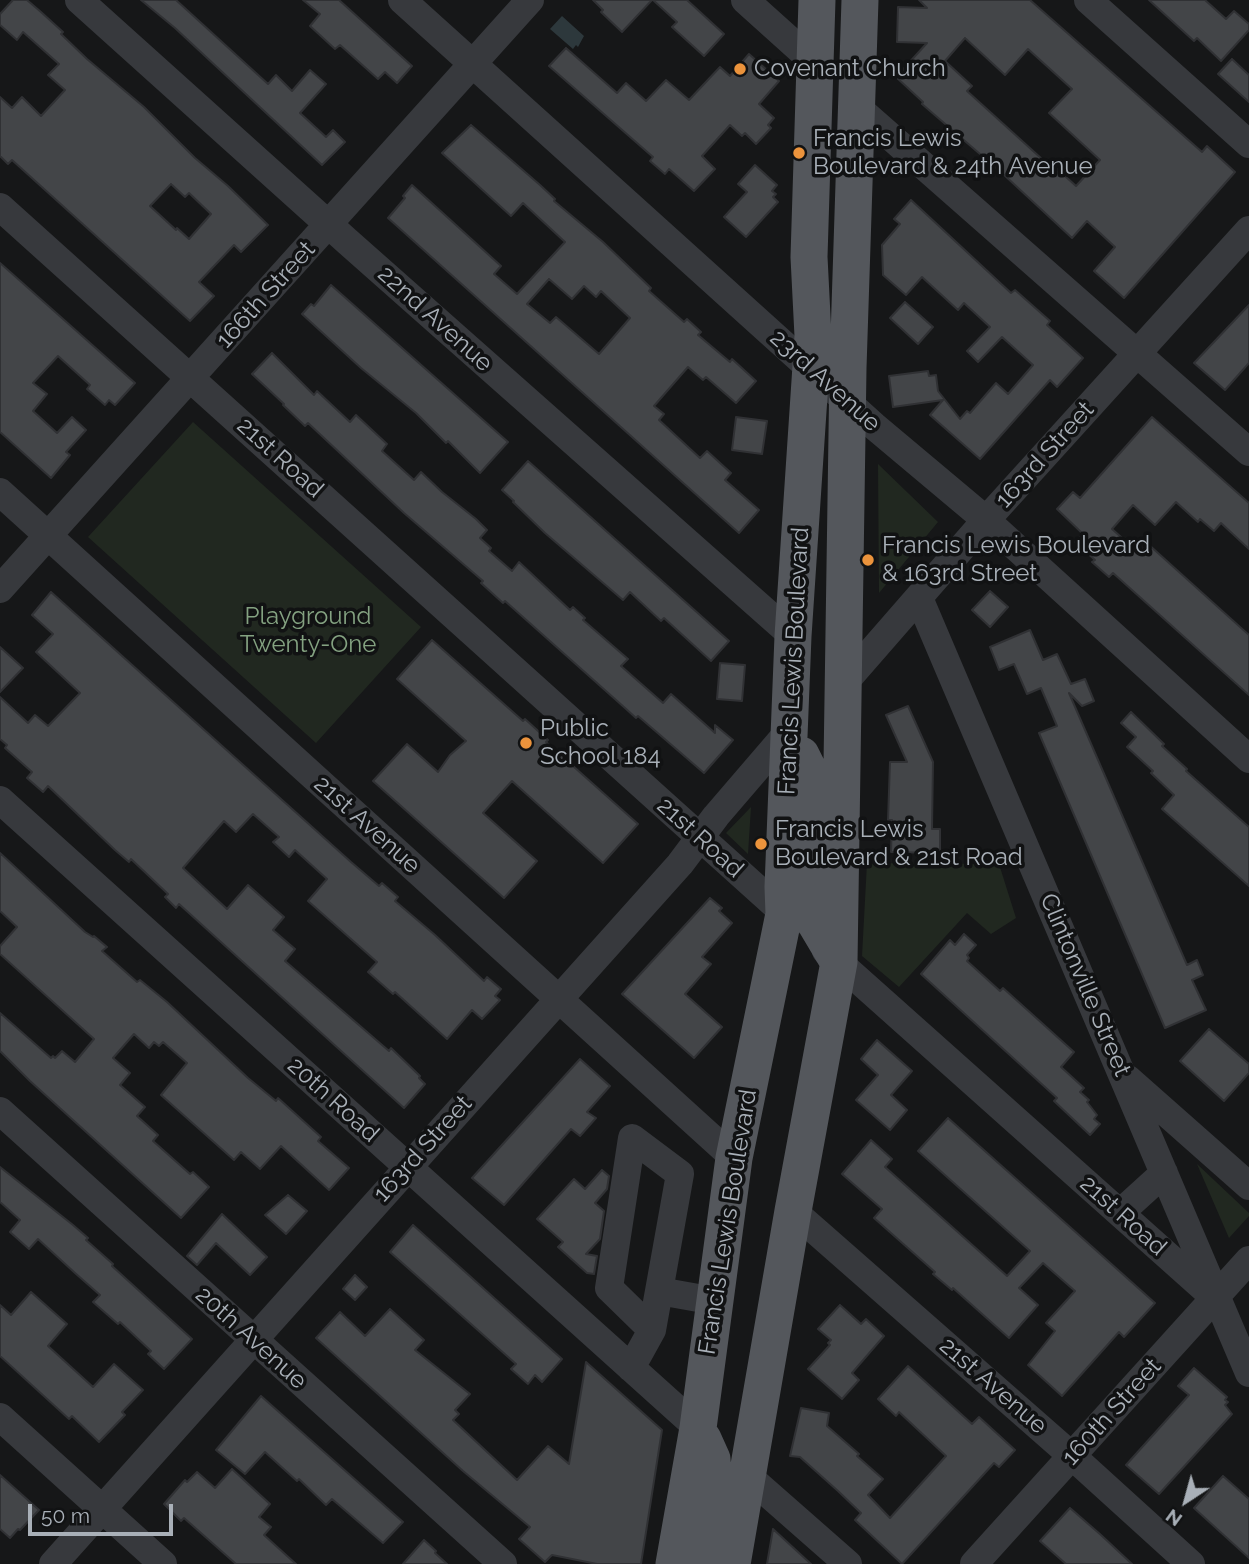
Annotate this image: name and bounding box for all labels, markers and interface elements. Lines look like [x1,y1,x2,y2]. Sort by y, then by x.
place label: Covenant Church [754,55,946,83]
marker: Covenant Church [732,61,748,77]
place label: Francis Lewis Boulevard & 24th Avenue [813,125,1093,181]
marker: Francis Lewis Boulevard & 24th Avenue [791,145,807,161]
street label: 166th Street [210,236,322,354]
street label: 22nd Avenue [372,260,498,378]
street label: 23rd Avenue [764,324,886,438]
street label: 163rd Street [990,396,1100,514]
street label: 21st Road [231,412,329,504]
street label: Francis Lewis Boulevard [773,526,815,796]
place label: Francis Lewis Boulevard & 163rd Street [882,532,1150,588]
marker: Francis Lewis Boulevard & 163rd Street [860,552,876,568]
park label: Playground Twenty-One [240,603,376,659]
place label: Public School 184 [540,715,661,771]
marker: Public School 184 [518,735,534,751]
street label: 21st Avenue [308,770,426,880]
street label: 21st Road [651,792,749,884]
place label: Francis Lewis Boulevard & 21st Road [775,816,1023,872]
marker: Francis Lewis Boulevard & 21st Road [753,836,769,852]
street label: Clintonville Street [1034,889,1136,1081]
street label: 20th Road [281,1052,385,1148]
street label: Francis Lewis Boulevard [693,1087,763,1357]
street label: 163rd Street [368,1090,478,1208]
street label: 21st Road [1074,1170,1172,1262]
street label: 20th Avenue [190,1281,312,1395]
street label: 21st Avenue [933,1332,1053,1440]
street label: 160th Street [1056,1353,1168,1471]
north arrow [1151,1466,1221,1536]
scale bar [32,1490,177,1534]
text: 50 m [41,1503,90,1528]
text: N [1161,1505,1186,1531]

